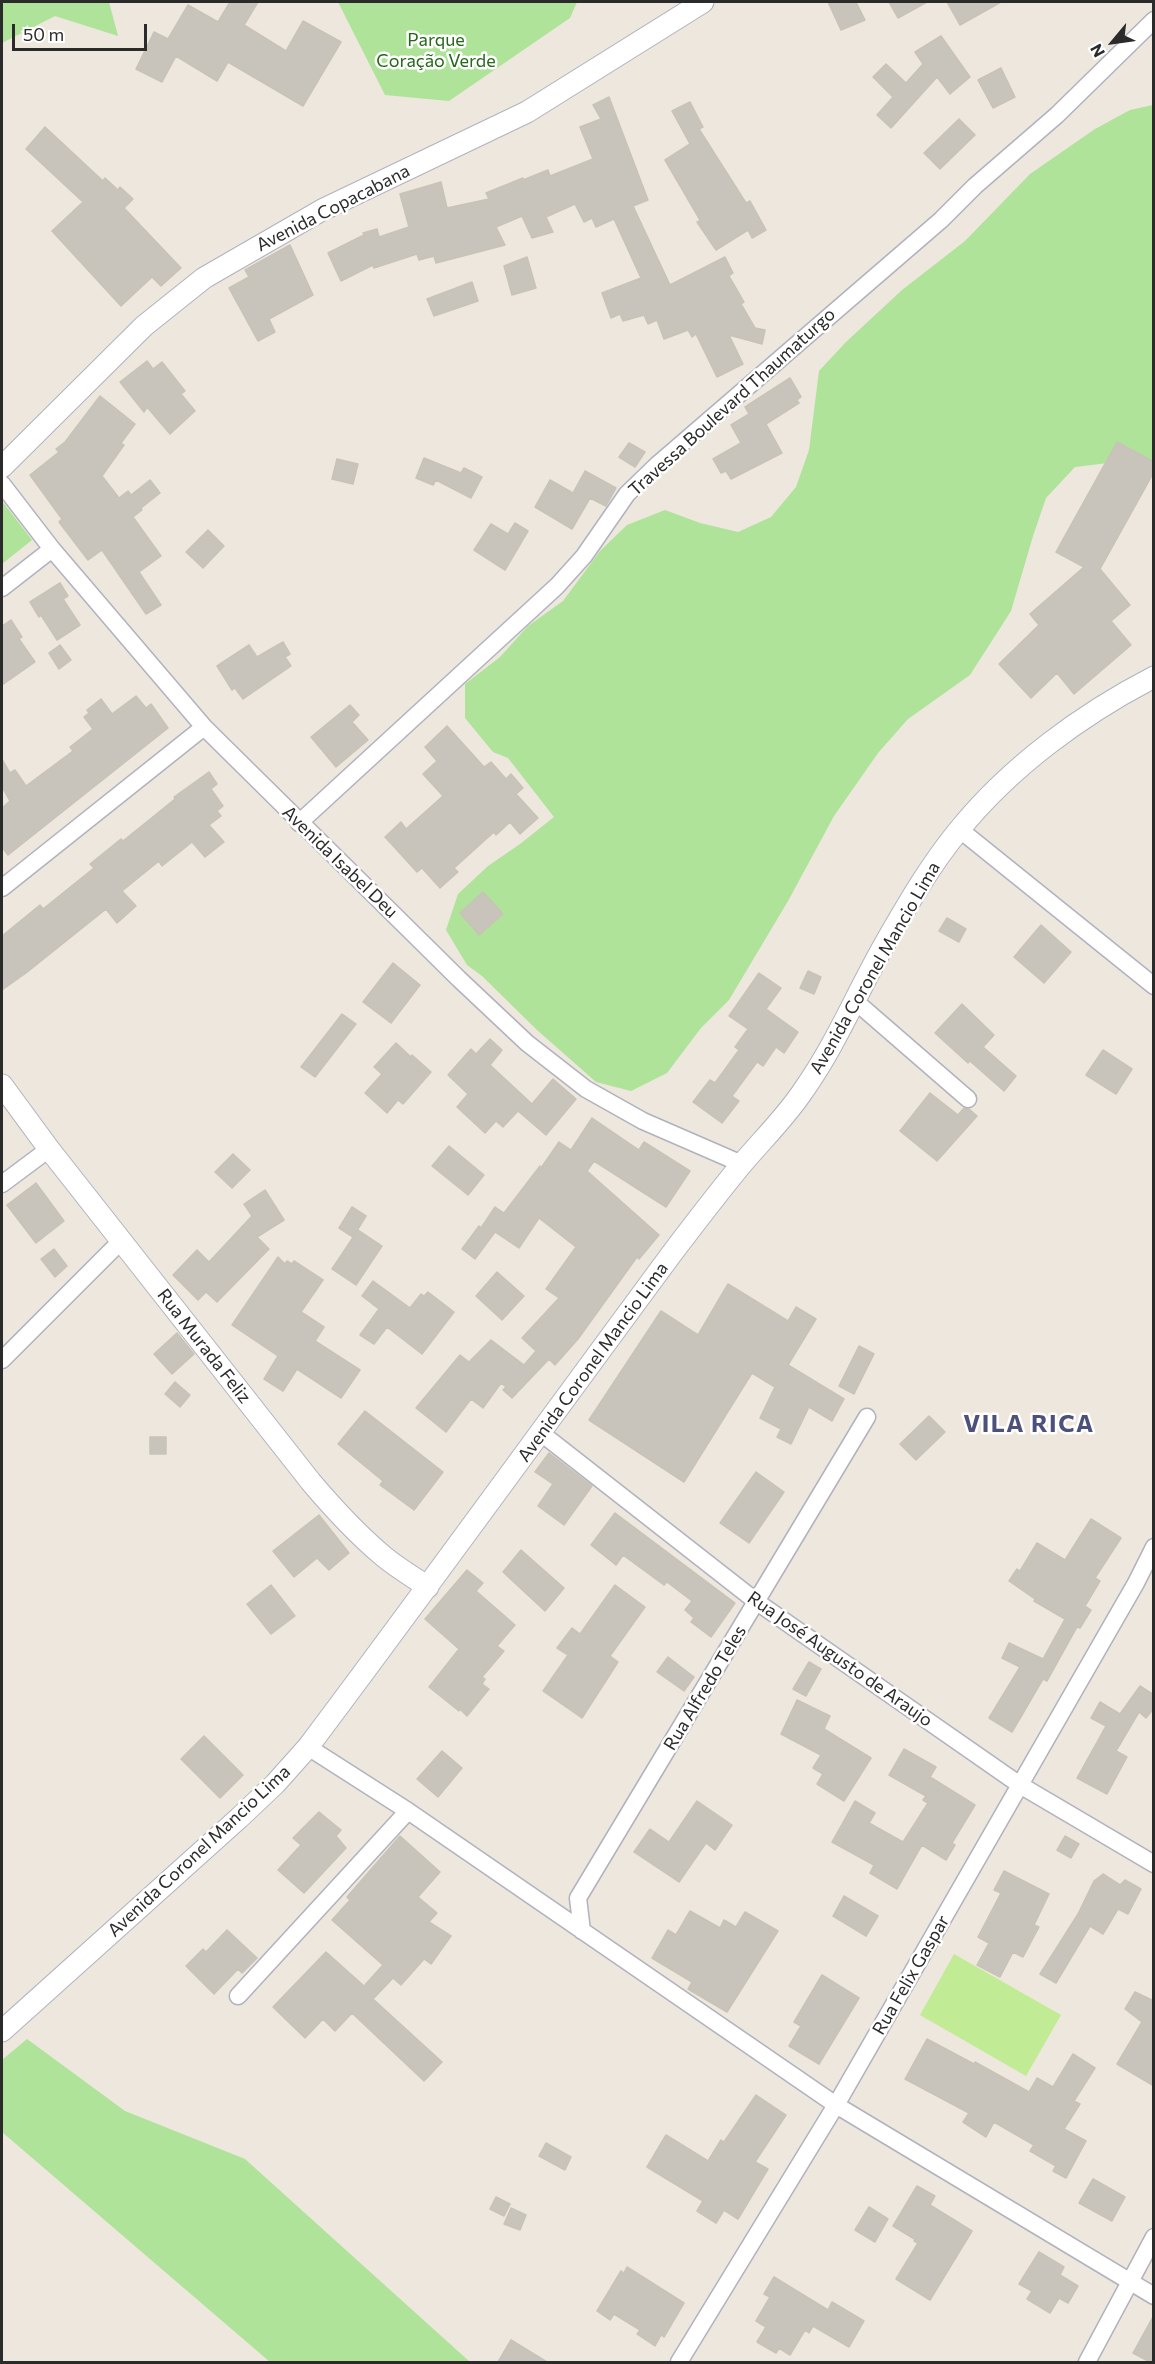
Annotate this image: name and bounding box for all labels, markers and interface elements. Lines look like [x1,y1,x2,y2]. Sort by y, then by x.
scale bar [15,12,150,50]
north arrow [1083,12,1143,72]
text: 50 m [23,23,64,45]
park label: Parque Coração Verde [376,29,496,72]
text: N [1086,41,1108,61]
street label: Avenida Copacabana [253,160,413,256]
street label: Travessa Boulevard Thaumaturgo [624,303,840,501]
street label: Avenida Isabel Deu [278,801,402,923]
street label: Avenida Coronel Mancio Lima [805,858,945,1078]
street label: Avenida Coronel Mancio Lima [513,1258,673,1466]
street label: Rua Murada Feliz [153,1284,255,1408]
district label: VILA RICA [963,1410,1095,1438]
street label: Rua José Augusto de Araujo [743,1587,937,1731]
street label: Rua Alfredo Teles [659,1622,751,1754]
street label: Avenida Coronel Mancio Lima [103,1761,295,1941]
street label: Rua Felix Gaspar [868,1911,954,2039]

